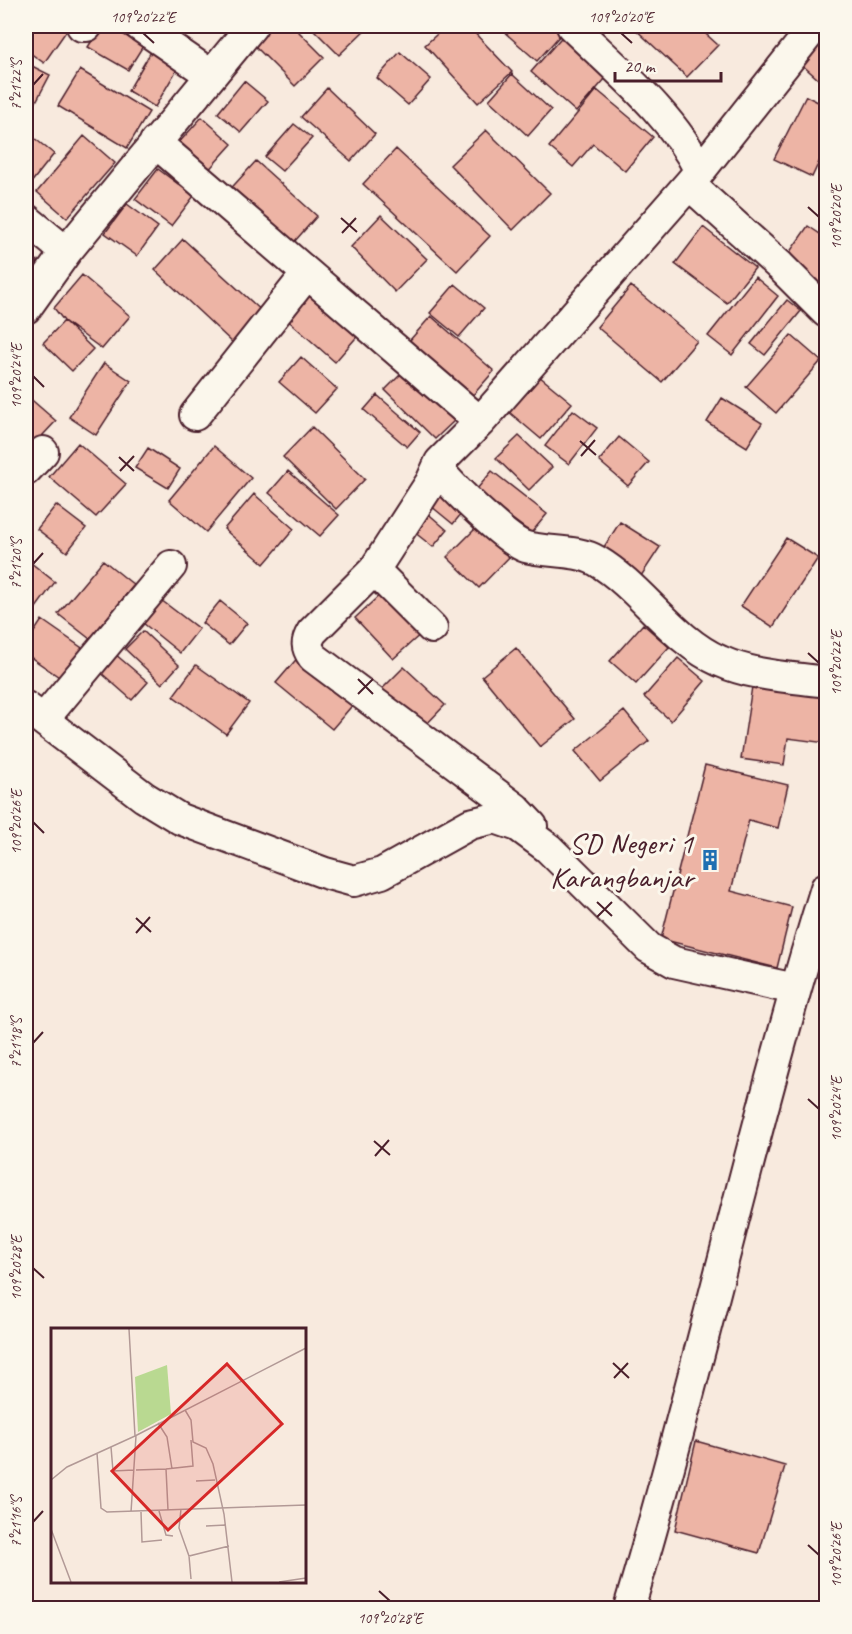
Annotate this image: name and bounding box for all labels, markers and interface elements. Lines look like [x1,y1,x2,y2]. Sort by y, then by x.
text: 109°20'22"E [111,8,177,27]
text: 109°20'20"E [589,8,655,27]
scale bar [615,45,722,83]
text: 20 m [624,55,657,77]
text: 7°21'22"S [7,57,26,110]
text: 109°20'20"E [827,183,846,249]
text: 109°20'24"E [7,342,26,408]
text: 7°21'20"S [7,536,26,589]
text: 109°20'22"E [827,629,846,695]
text: 109°20'26"E [7,788,26,854]
place label: SD Negeri 1 Karangbanjar [550,824,696,896]
building icon: SD Negeri 1 Karangbanjar [698,848,722,872]
text: 7°21'18"S [7,1015,26,1068]
text: 109°20'24"E [827,1075,846,1141]
text: 109°20'28"E [7,1234,26,1300]
inset map [51,1328,306,1583]
text: 7°21'16"S [7,1494,26,1547]
text: 109°20'26"E [827,1521,846,1587]
text: 109°20'28"E [358,1609,424,1628]

